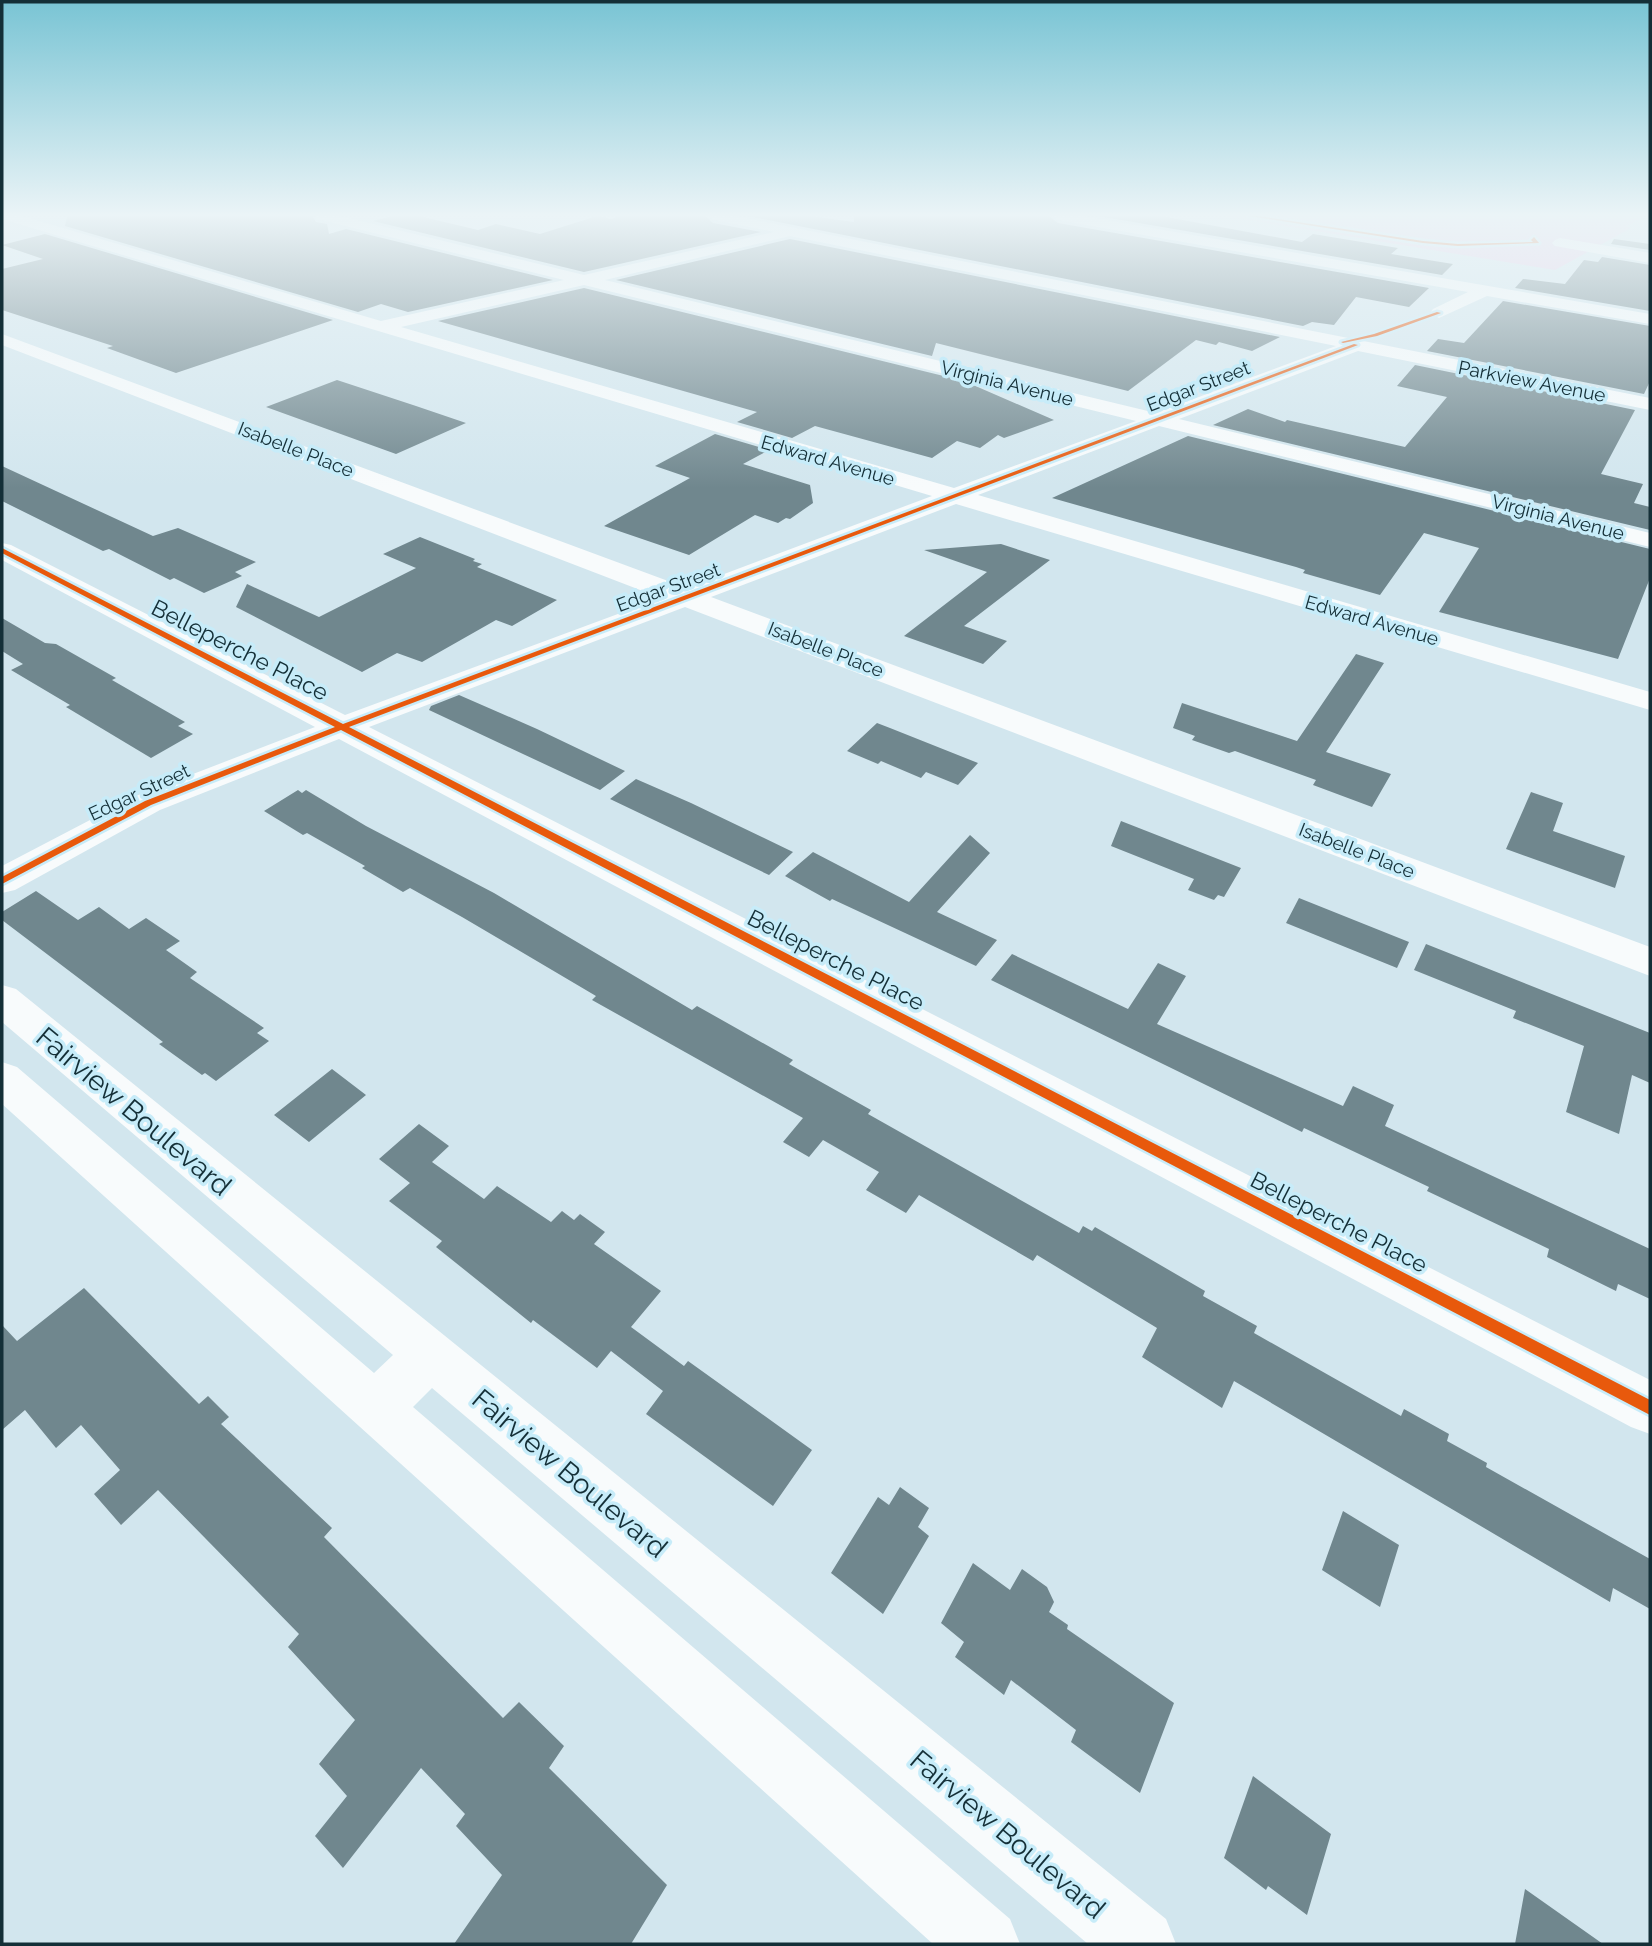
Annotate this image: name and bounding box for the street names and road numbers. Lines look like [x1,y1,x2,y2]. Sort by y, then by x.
street label: Virginia Avenue [938,356,1076,410]
street label: Edgar Street [1143,356,1253,416]
street label: Parkview Avenue [1456,356,1608,406]
street label: Isabelle Place [235,417,357,481]
street label: Edward Avenue [759,430,897,490]
street label: Virginia Avenue [1489,490,1627,544]
street label: Edgar Street [613,558,724,616]
street label: Edward Avenue [1303,590,1441,650]
street label: Belleperche Place [147,593,333,706]
street label: Isabelle Place [765,617,887,681]
street label: Edgar Street [85,759,194,825]
street label: Isabelle Place [1296,818,1418,882]
street label: Belleperche Place [743,903,929,1016]
street label: Fairview Boulevard [29,1020,238,1203]
street label: Belleperche Place [1246,1165,1432,1278]
street label: Fairview Boulevard [465,1382,674,1565]
street label: Fairview Boulevard [903,1743,1112,1926]

